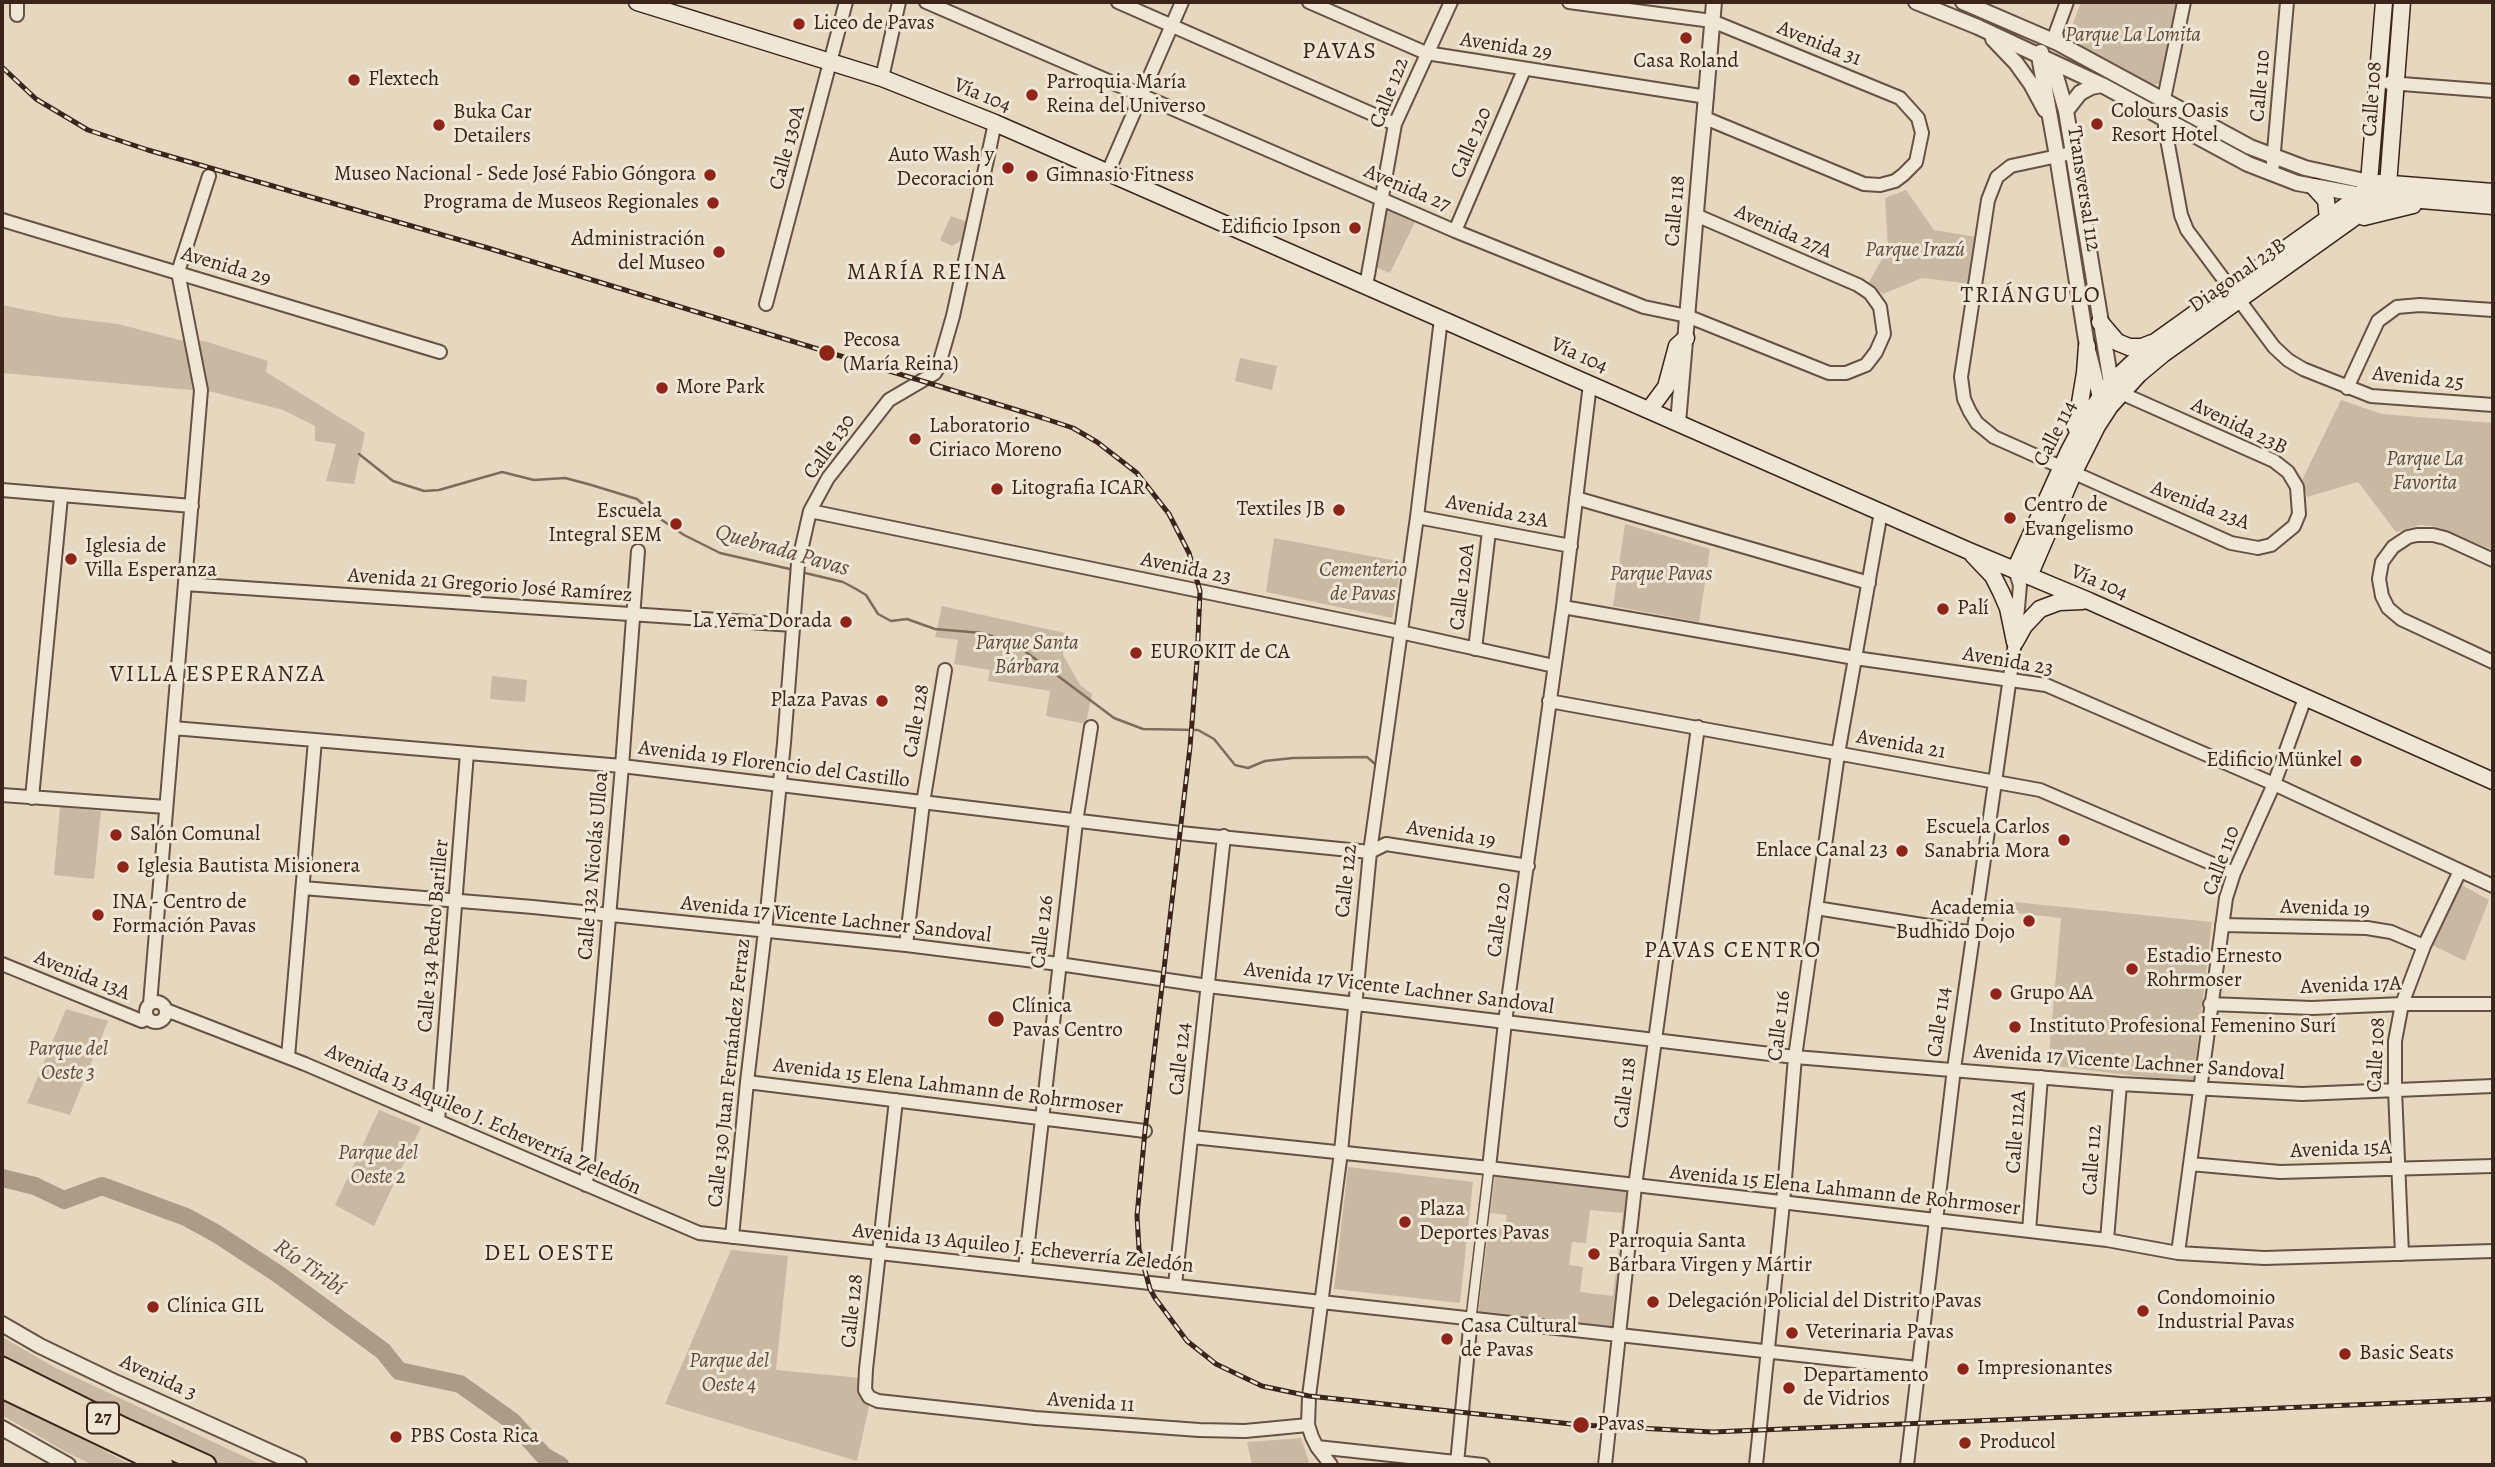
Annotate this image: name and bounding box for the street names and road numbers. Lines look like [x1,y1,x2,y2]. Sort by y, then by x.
street label: Avenida 31 [1773,16,1865,72]
street label: Avenida 29 [1458,27,1554,67]
street label: Calle 110 [2245,49,2277,123]
street label: Calle 122 [1365,54,1415,132]
street label: Calle 108 [2358,61,2388,137]
street label: Vía 104 [950,73,1014,119]
street label: Calle 130A [765,103,811,193]
street label: Calle 120 [1446,104,1498,182]
street label: Transversal 112 [2061,124,2105,254]
street label: Avenida 27 [1360,159,1454,219]
street label: Calle 118 [1660,174,1692,248]
street label: Avenida 27A [1730,199,1836,265]
street label: Diagonal 23B [2184,233,2292,319]
street label: Avenida 29 [178,241,274,293]
street label: Vía 104 [1547,332,1611,380]
street label: Avenida 25 [2371,362,2465,396]
street label: Avenida 23B [2187,393,2291,461]
street label: Calle 114 [2029,397,2083,471]
street label: Calle 130 [798,410,862,484]
street label: Avenida 23A [2147,476,2253,536]
street label: Avenida 23A [1444,490,1550,534]
street label: Calle 120A [1445,542,1481,632]
street label: Avenida 23 [1139,547,1233,591]
street label: Vía 104 [2067,560,2131,606]
street label: Avenida 21 Gregorio José Ramírez [347,563,633,609]
street label: Avenida 23 [1961,642,2055,682]
street label: Calle 128 [898,682,936,760]
street label: Avenida 21 [1854,725,1948,765]
street label: Avenida 19 Florencio del Castillo [637,736,911,794]
street label: Calle 132 Nicolás Ulloa [573,771,615,961]
street label: Avenida 19 [1405,816,1497,854]
street label: Calle 110 [2198,823,2246,899]
street label: Calle 134 Pedro Bariller [413,838,455,1034]
street label: Calle 122 [1331,843,1363,919]
street label: Calle 120 [1482,881,1518,959]
street label: Avenida 17 Vicente Lachner Sandoval [680,891,992,949]
street label: Calle 126 [1026,894,1060,970]
street label: Avenida 19 [2280,895,2370,923]
street label: Calle 130 Juan Fernández Ferraz [703,937,757,1209]
street label: Avenida 13A [30,945,134,1007]
street label: Avenida 17 Vicente Lachner Sandoval [1243,957,1555,1021]
street label: Avenida 17A [2300,972,2402,1000]
street label: Calle 114 [1923,985,1957,1059]
street label: Calle 116 [1763,989,1797,1063]
street label: Calle 108 [2362,1017,2392,1093]
street label: Calle 124 [1165,1021,1197,1097]
street label: Avenida 13 Aquileo J. Echeverría Zeledón [321,1039,645,1201]
street label: Avenida 17 Vicente Lachner Sandoval [1973,1040,2285,1086]
street label: Avenida 15 Elena Lahmann de Rohrmoser [772,1053,1124,1121]
street label: Calle 118 [1609,1056,1643,1130]
street label: Calle 112A [2002,1090,2032,1174]
street label: Calle 112 [2078,1124,2108,1196]
street label: Avenida 15A [2290,1136,2392,1164]
street label: Avenida 15 Elena Lahmann de Rohrmoser [1668,1160,2022,1222]
street label: Avenida 13 Aquileo J. Echeverría Zeledón [851,1219,1195,1279]
street label: Calle 128 [837,1273,869,1349]
street label: Avenida 3 [116,1349,200,1407]
street label: Avenida 11 [1047,1387,1135,1419]
road number: 27 [87,1402,119,1434]

